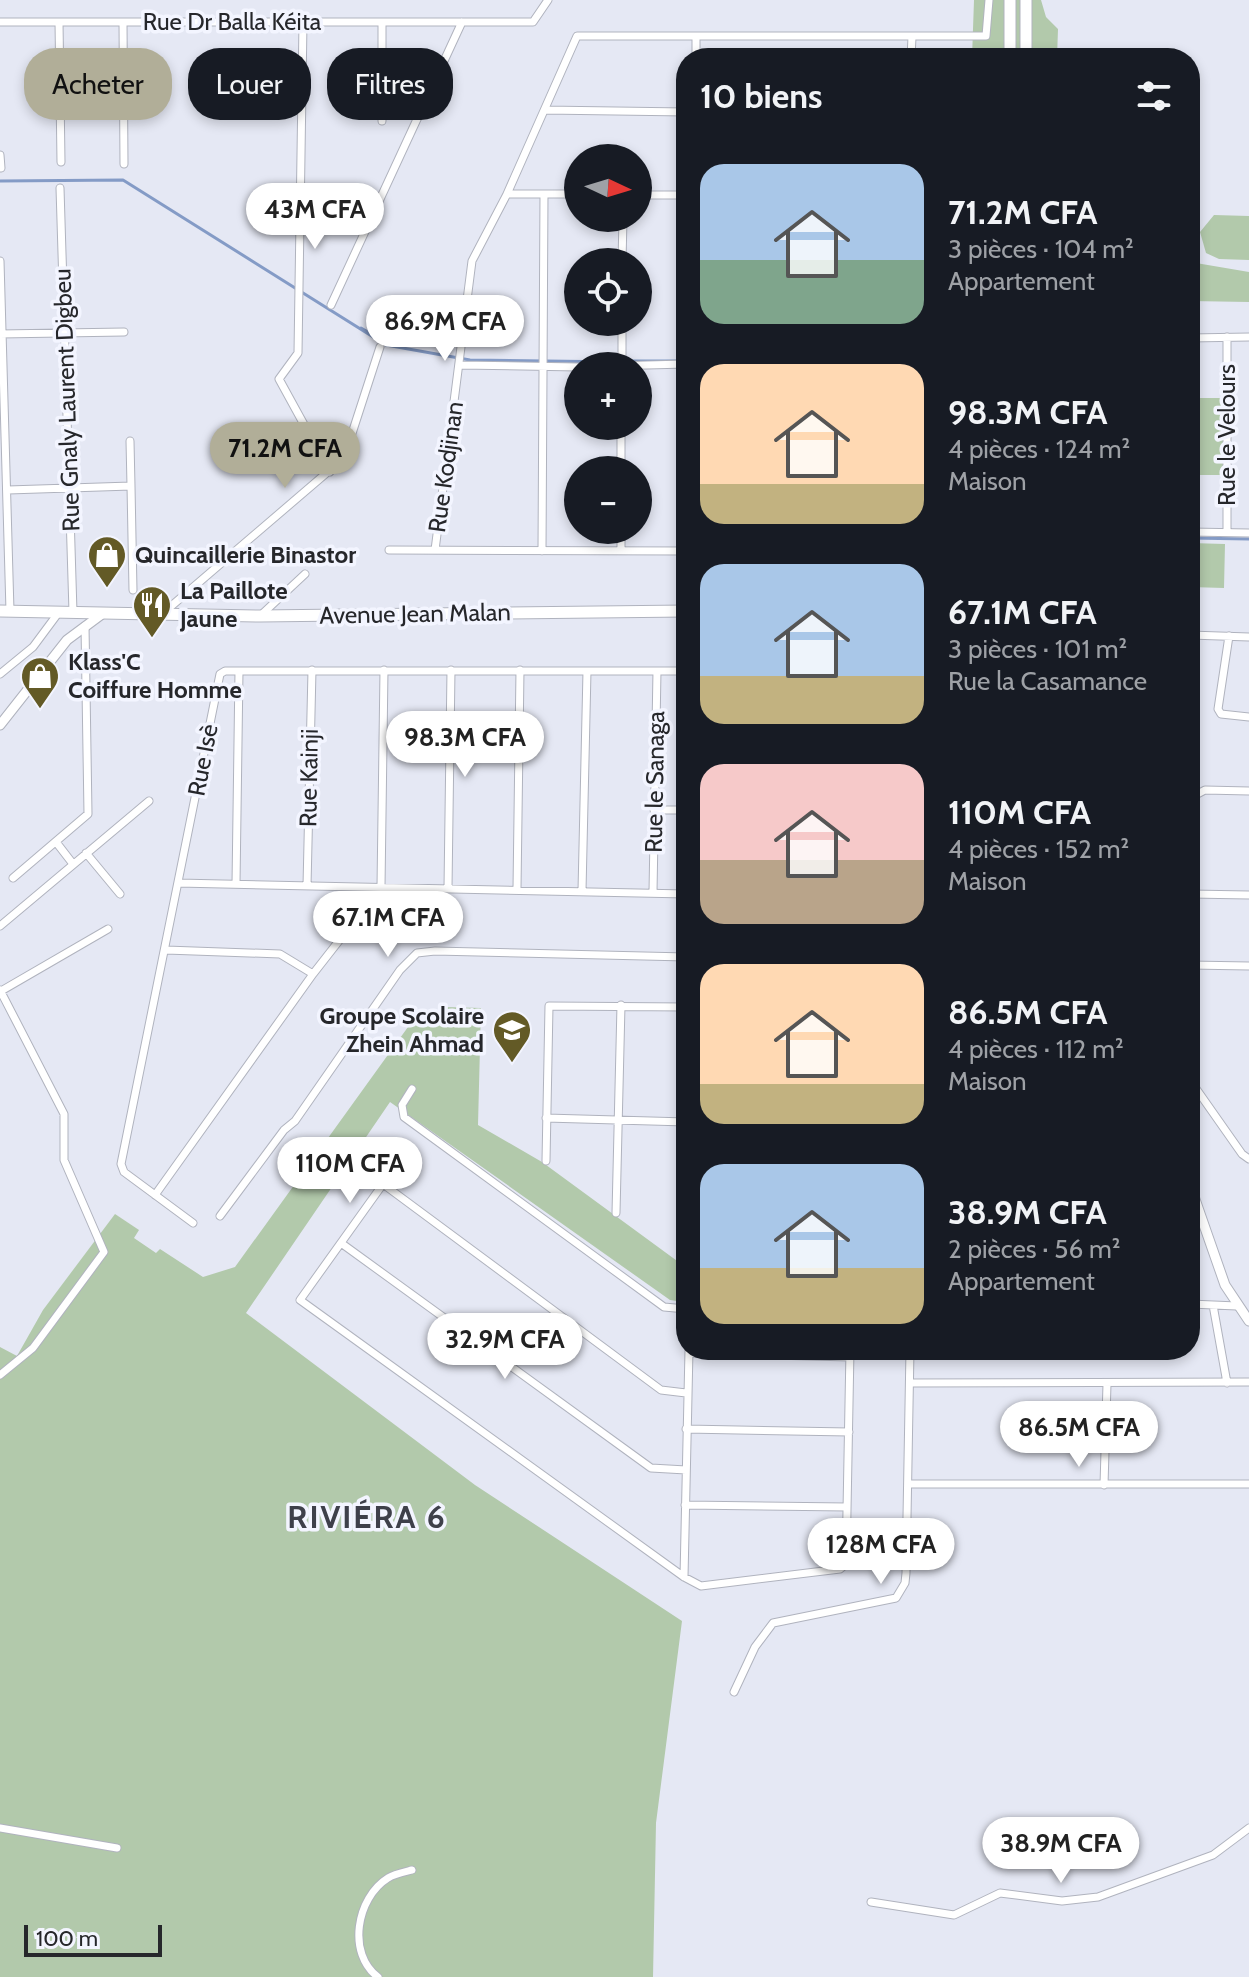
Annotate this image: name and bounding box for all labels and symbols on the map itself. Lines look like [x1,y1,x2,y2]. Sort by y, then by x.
street label: Rue Dr Balla Kéita [143,7,322,36]
north arrow [564,144,652,232]
pin: 43M CFA [241,183,389,251]
street label: Rue Gnaly Laurent Digbeu [47,268,86,532]
pin: 86.9M CFA [353,295,537,363]
street label: Rue le Velours [1212,364,1241,506]
street label: Rue Kodjinan [422,399,469,534]
pin: 71.2M CFA [193,422,377,490]
shop icon: Quincaillerie Binastor [86,534,128,589]
place label: Quincaillerie Binastor [135,540,356,569]
place label: La Paillote Jaune [179,576,288,633]
restaurant icon: La Paillote Jaune [131,584,173,639]
street label: Avenue Jean Malan [319,597,511,630]
place label: Klass'C Coiffure Homme [68,647,242,704]
shop icon: Klass'C Coiffure Homme [19,655,61,710]
street label: Rue le Sanaga [639,710,670,853]
pin: 98.3M CFA [373,711,557,779]
street label: Rue Isè [181,722,224,798]
street label: Rue Kainji [293,729,324,827]
pin: 67.1M CFA [296,891,480,959]
place label: Groupe Scolaire Zhein Ahmad [320,1001,484,1058]
school or university icon: Groupe Scolaire Zhein Ahmad [491,1009,533,1064]
pin: 110M CFA [267,1137,433,1205]
pin: 32.9M CFA [413,1313,597,1381]
pin: 86.5M CFA [987,1401,1171,1469]
district label: RIVIÉRA 6 [287,1497,447,1536]
pin: 128M CFA [798,1518,964,1586]
pin: 38.9M CFA [969,1817,1153,1885]
scale bar [24,1921,162,1957]

